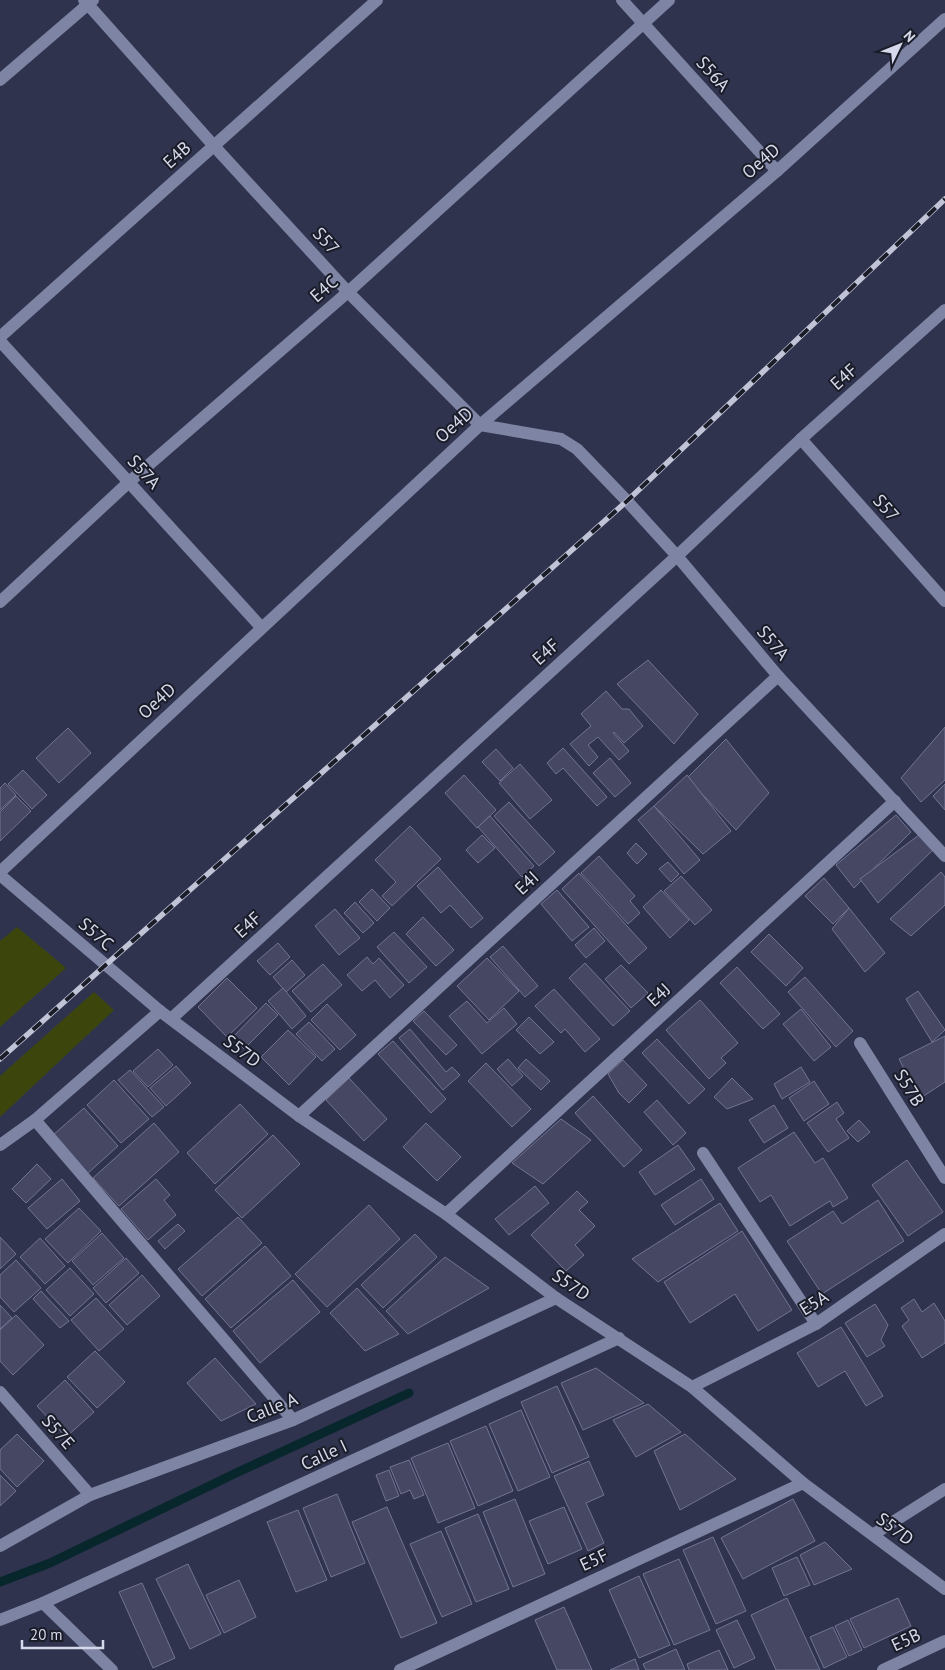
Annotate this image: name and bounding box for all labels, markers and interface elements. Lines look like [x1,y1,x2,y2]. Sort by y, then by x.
north arrow [875,20,925,70]
text: N [900,27,919,46]
street label: S56A [692,51,736,96]
street label: E4B [158,136,196,173]
street label: Oe4D [737,138,784,183]
street label: S57 [308,222,345,259]
street label: E4C [305,270,342,307]
street label: E4F [825,358,862,395]
street label: Oe4D [430,402,477,448]
street label: S57A [123,450,166,494]
street label: S57 [868,489,905,526]
street label: S57A [752,620,795,665]
street label: E4F [527,633,564,670]
street label: Oe4D [133,678,180,724]
street label: E4I [510,866,544,899]
street label: E4F [229,906,266,943]
street label: S57C [74,912,119,955]
street label: E4J [642,978,676,1011]
street label: S57D [219,1029,266,1072]
street label: S57B [889,1065,930,1111]
street label: S57D [548,1264,595,1306]
street label: E5A [795,1285,833,1320]
street label: Calle A [243,1387,301,1428]
street label: S57E [37,1409,80,1454]
street label: Calle I [297,1434,351,1475]
street label: S57D [872,1507,919,1550]
street label: E5F [576,1543,612,1576]
scale bar [22,1618,104,1650]
street label: E5B [887,1623,924,1656]
text: 20 m [30,1625,63,1644]

